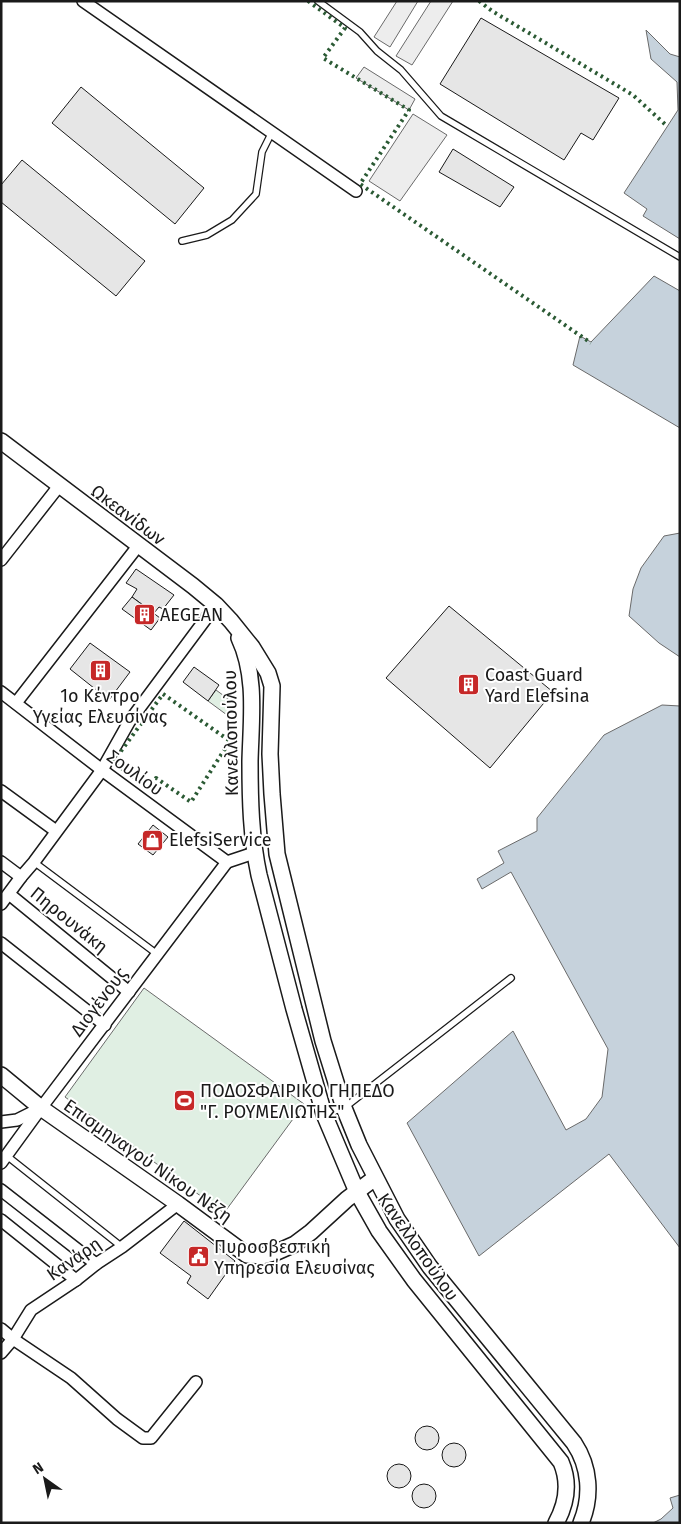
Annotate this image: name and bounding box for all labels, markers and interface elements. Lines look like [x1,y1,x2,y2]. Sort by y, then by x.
street label: Ωκεανίδων [86,480,170,550]
building icon: AEGEAN [132,603,156,627]
place label: AEGEAN [160,604,223,626]
building icon: 1ο Κέντρο Υγείας Ελευσίνας [88,659,112,683]
place label: Coast Guard Yard Elefsina [485,664,589,707]
street label: Κανελλοπούλου [219,670,243,796]
building icon: Coast Guard Yard Elefsina [457,673,481,697]
place label: 1ο Κέντρο Υγείας Ελευσίνας [33,685,168,728]
street label: Σουλίου [103,745,167,801]
shop icon: ElefsiService [141,828,165,852]
place label: ElefsiService [169,829,271,851]
street label: Πηρουνάκη [26,882,112,958]
street label: Διογένους [66,963,132,1041]
place label: ΠΟΔΟΣΦΑΙΡΙΚΟ ΓΗΠΕΔΟ "Γ. ΡΟΥΜΕΛΙΩΤΗΣ" [200,1080,395,1123]
sports icon: ΠΟΔΟΣΦΑΙΡΙΚΟ ΓΗΠΕΔΟ "Γ. ΡΟΥΜΕΛΙΩΤΗΣ" [172,1089,196,1113]
street label: Επισμηναγού Νίκου Νέζη [60,1094,236,1228]
street label: Κανελλοπούλου [373,1189,463,1305]
street label: Κανάρη [43,1232,105,1286]
place label: Πυροσβεστική Υπηρεσία Ελευσίνας [214,1236,375,1279]
public building icon: Πυροσβεστική Υπηρεσία Ελευσίνας [186,1245,210,1269]
north arrow [20,1454,70,1504]
text: N [30,1459,47,1478]

